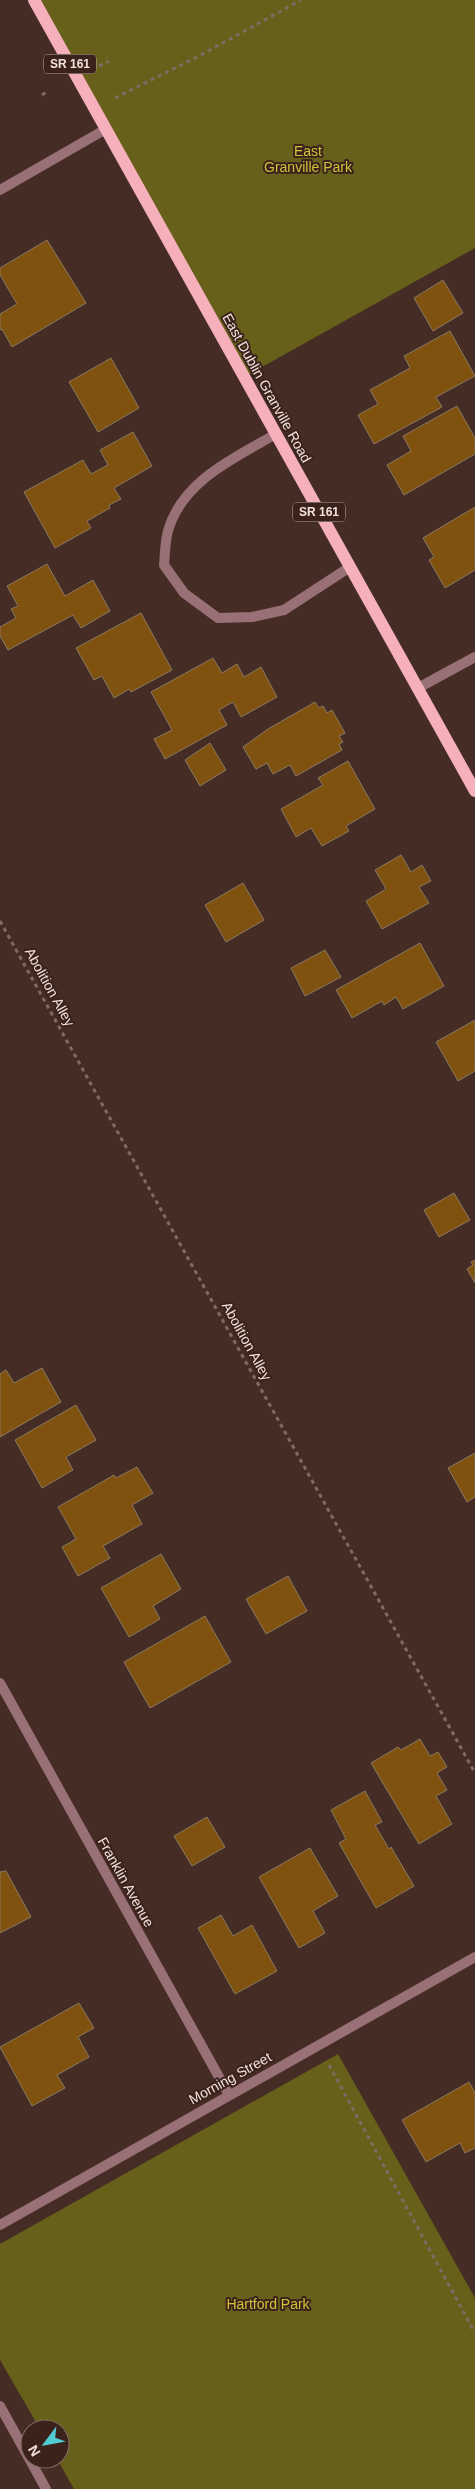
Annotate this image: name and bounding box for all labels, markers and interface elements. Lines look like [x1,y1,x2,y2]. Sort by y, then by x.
road number: SR 161 [44,54,96,74]
park label: East Granville Park [264,143,353,175]
street label: East Dublin Granville Road [219,311,315,465]
road number: SR 161 [293,502,345,522]
street label: Abolition Alley [22,945,78,1029]
street label: Abolition Alley [219,1299,275,1383]
street label: Franklin Avenue [95,1834,157,1930]
street label: Morning Street [186,2049,274,2107]
park label: Hartford Park [226,2296,311,2312]
north arrow [20,2419,70,2469]
text: N [25,2442,43,2459]

